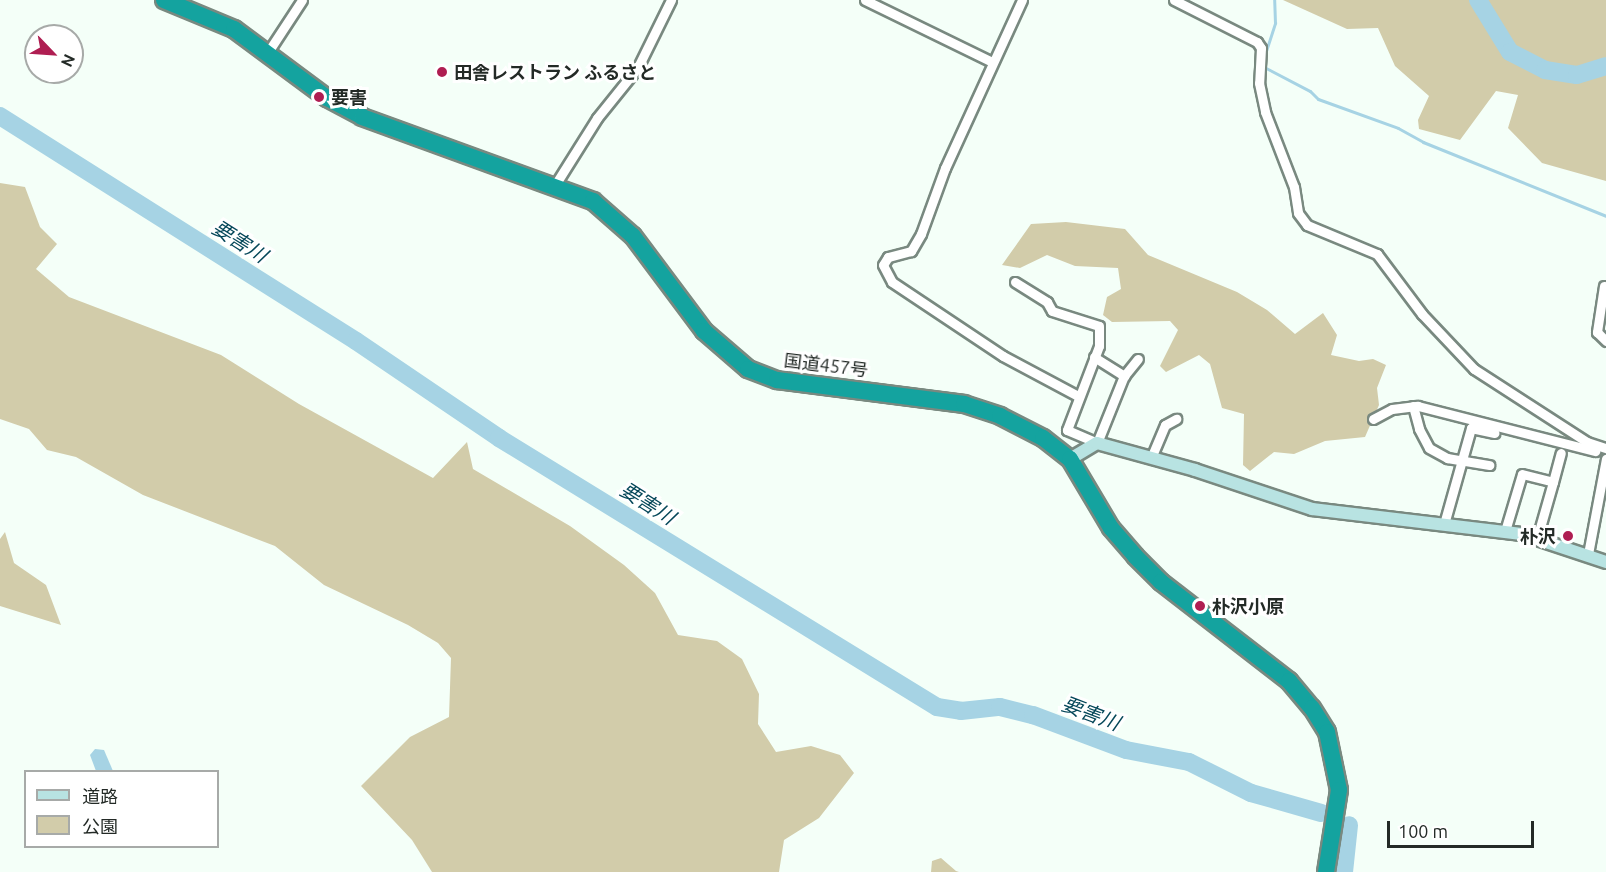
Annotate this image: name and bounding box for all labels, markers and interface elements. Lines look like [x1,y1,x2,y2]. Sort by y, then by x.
north arrow [24,24,84,84]
text: N [58,52,79,70]
place label: 田舎レストラン ふるさと [454,61,656,83]
marker: 田舎レストラン ふるさと [435,65,449,79]
place label: 要害 [331,86,367,108]
marker: 要害 [312,90,326,104]
water label: 要害川 [208,215,272,267]
street label: 国道457号 [783,349,869,381]
water label: 要害川 [616,477,680,529]
place label: 朴沢 [1520,525,1556,547]
marker: 朴沢 [1561,529,1575,543]
place label: 朴沢小原 [1212,595,1284,617]
marker: 朴沢小原 [1193,599,1207,613]
water label: 要害川 [1059,691,1123,735]
legend [24,770,219,848]
text: 道路 [82,786,118,806]
scale bar [1390,809,1537,847]
text: 公園 [82,816,118,836]
text: 100 m [1398,821,1448,841]

